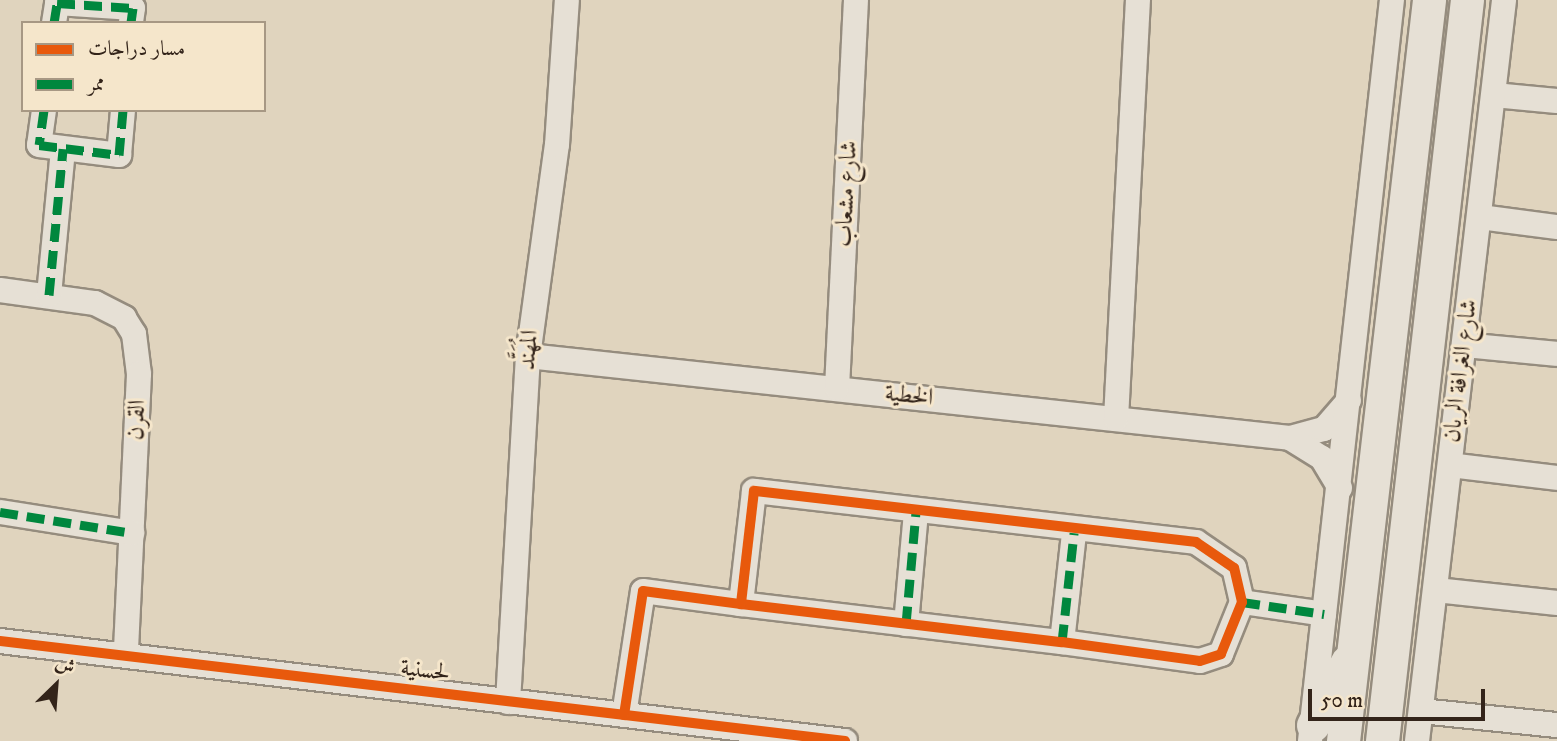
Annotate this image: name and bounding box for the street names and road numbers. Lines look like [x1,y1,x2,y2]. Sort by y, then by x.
street label: شارع مشعاب [830,140,864,248]
street label: شارع الغرافة الريان [1438,298,1484,444]
street label: المُهَنَّد [513,329,545,371]
street label: الخطية [883,379,935,413]
street label: القرن [122,399,152,441]
street label: لحسنية [399,654,451,688]

